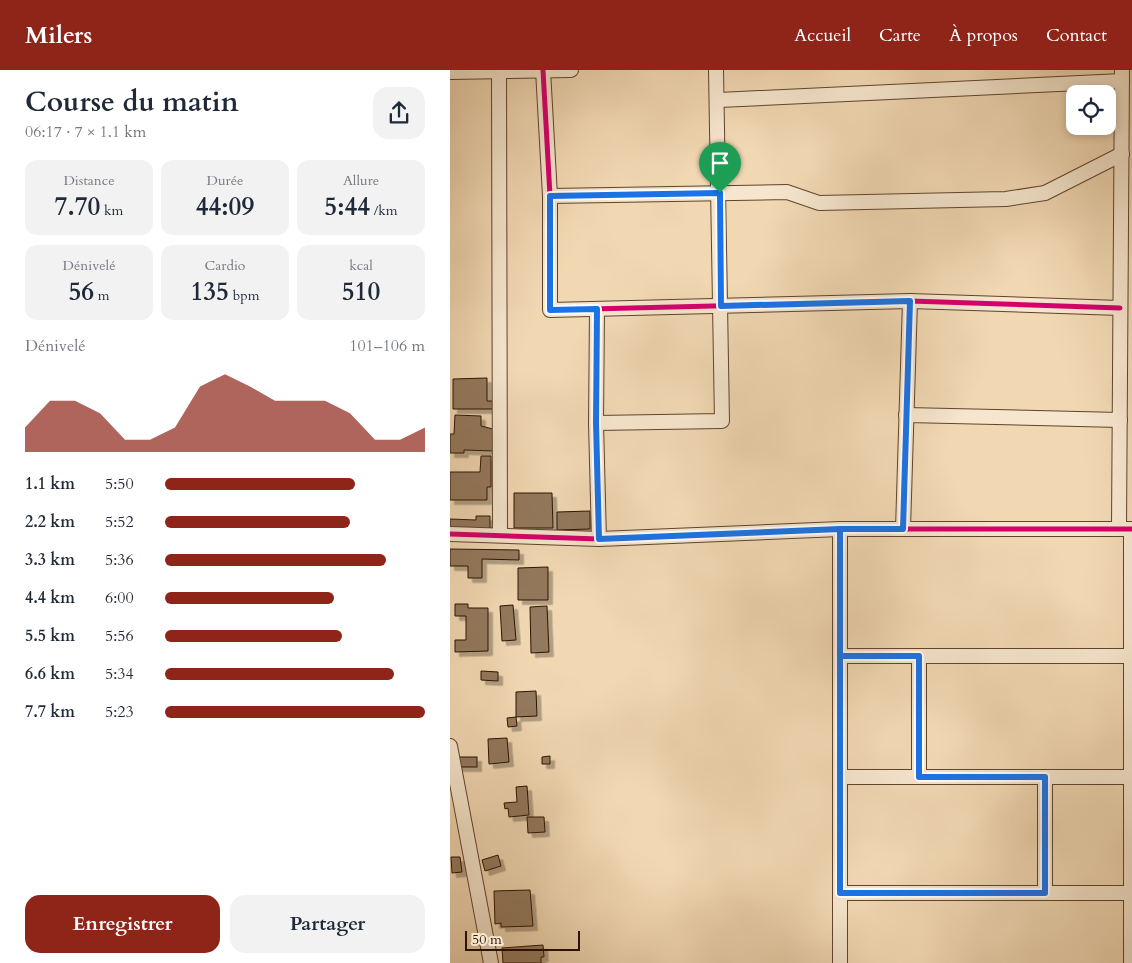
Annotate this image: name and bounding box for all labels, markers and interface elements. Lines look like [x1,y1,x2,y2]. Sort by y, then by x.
text: Milers [25,19,92,52]
text: Accueil [794,23,851,48]
text: Carte [879,23,921,48]
text: À propos [949,23,1018,48]
text: Contact [1046,23,1107,48]
text: Course du matin [25,83,239,121]
map controls [1066,85,1116,135]
button: locate [1066,85,1116,135]
button: share [373,87,425,139]
text: 06:17 · 7 × 1.1 km [25,121,146,143]
pin [699,142,741,193]
icon: arrive [706,149,734,177]
text: Distance [63,171,115,190]
text: Durée [207,171,243,190]
text: Allure [343,171,379,190]
text: 7.70 [55,190,100,224]
text: 44:09 [196,190,254,224]
text: 5:44 [324,190,370,224]
text: km [100,201,123,220]
text: /km [370,201,398,220]
text: Dénivelé [63,256,116,275]
text: Cardio [205,256,245,275]
text: kcal [349,256,373,275]
text: 56 [68,275,94,309]
text: 135 [191,275,229,309]
text: 510 [342,275,380,309]
text: m [94,286,110,305]
text: bpm [229,286,260,305]
text: Dénivelé [25,335,86,357]
text: 101–106 m [349,335,425,357]
text: 1.1 km [25,473,75,495]
text: 5:50 [105,473,134,495]
text: 2.2 km [25,511,75,533]
text: 5:52 [105,511,134,533]
text: 3.3 km [25,549,75,571]
text: 5:36 [105,549,134,571]
text: 4.4 km [25,587,75,609]
text: 6:00 [105,587,134,609]
text: 5.5 km [25,625,75,647]
text: 5:56 [105,625,134,647]
text: 6.6 km [25,663,75,685]
text: 5:34 [105,663,134,685]
text: 7.7 km [25,701,75,723]
text: 5:23 [105,701,134,723]
button: Enregistrer [25,895,220,953]
button: Partager [230,895,425,953]
scale bar [465,928,580,951]
text: 50 m [472,930,502,949]

